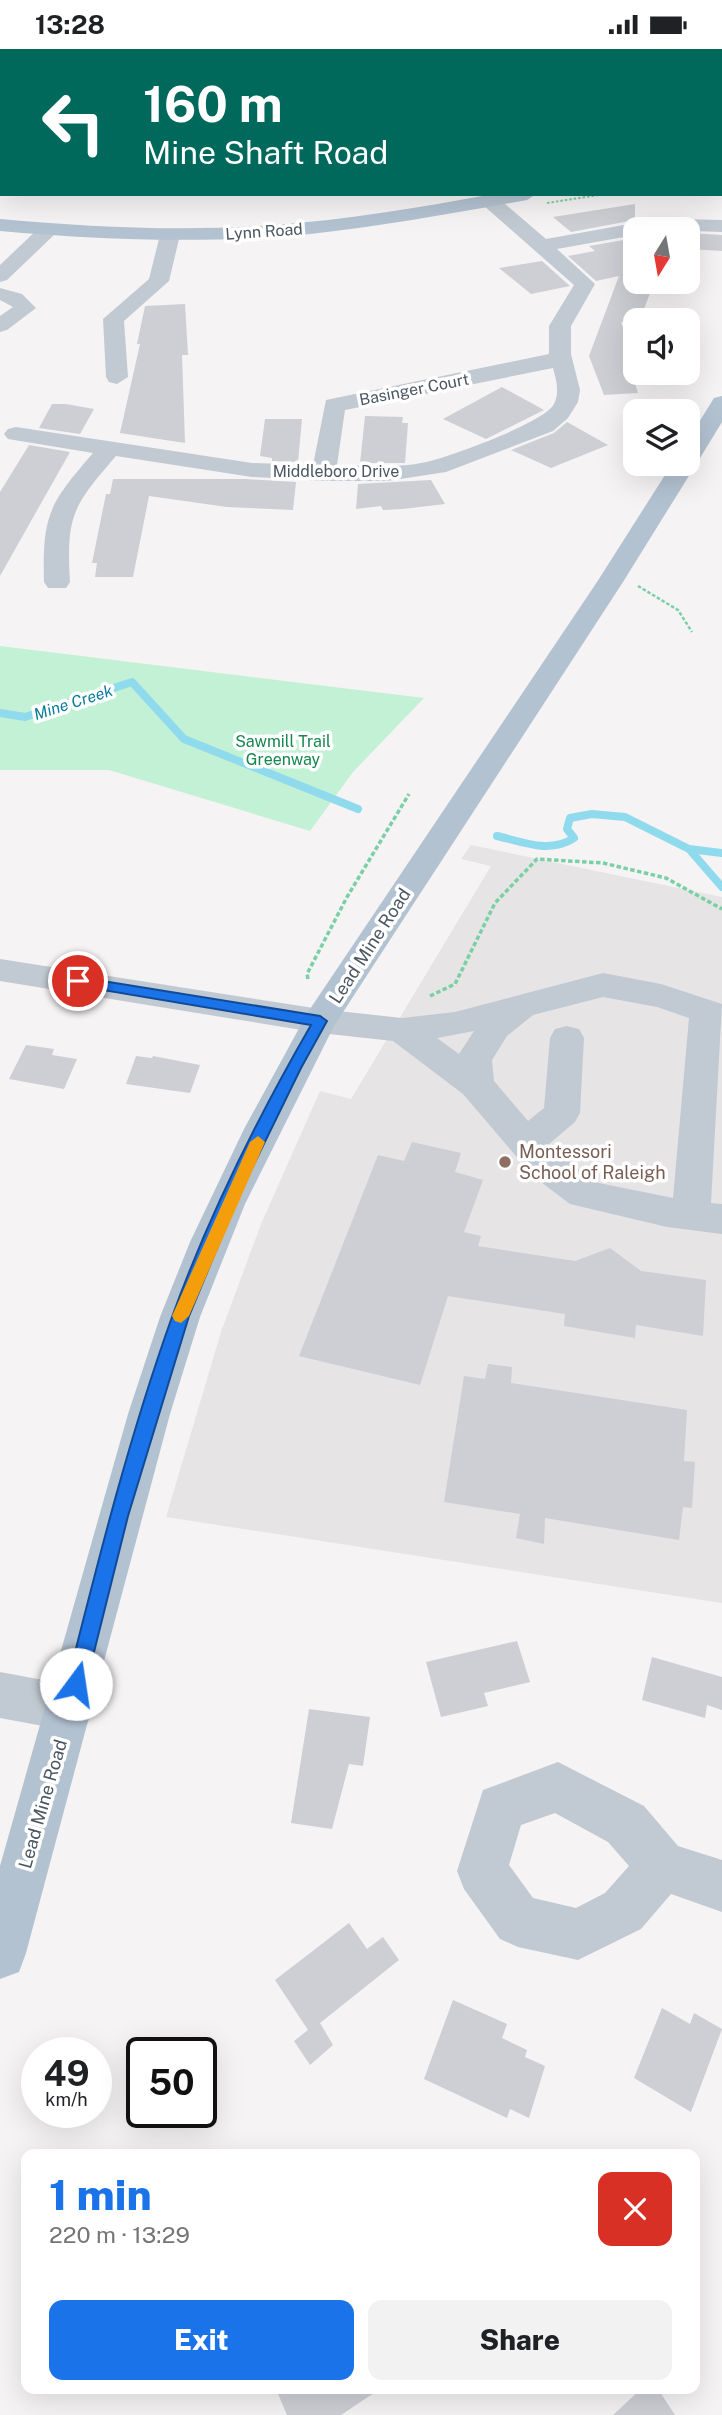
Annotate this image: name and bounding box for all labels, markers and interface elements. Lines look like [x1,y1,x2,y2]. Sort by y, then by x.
text: 13:28 [35,9,105,40]
text: 160 m [143,75,283,133]
icon: left [28,77,119,168]
text: Mine Shaft Road [143,134,388,171]
north arrow [623,217,700,294]
map controls [623,217,700,476]
street label: Lynn Road [225,219,303,244]
button: sound [623,308,700,385]
street label: Basinger Court [358,370,471,409]
button: layers [623,399,700,476]
street label: Middleboro Drive [273,462,399,481]
water label: Mine Creek [31,681,115,724]
park label: Sawmill Trail Greenway [235,732,331,769]
street label: Lead Mine Road [325,884,415,1007]
pin [48,951,108,1011]
icon: arrive [59,962,97,1000]
place label: Montessori School of Raleigh [519,1141,666,1183]
marker: Montessori School of Raleigh [497,1154,513,1170]
position arrow [39,1647,113,1721]
street label: Lead Mine Road [14,1737,71,1871]
speed limit sign: 50 [126,2037,217,2128]
text: 49 [43,2053,90,2094]
text: km/h [45,2089,88,2110]
text: 1 min [49,2170,152,2219]
button: close [598,2172,672,2246]
text: 220 m · 13:29 [49,2221,190,2248]
button: Exit [49,2300,354,2380]
button: Share [368,2300,672,2380]

